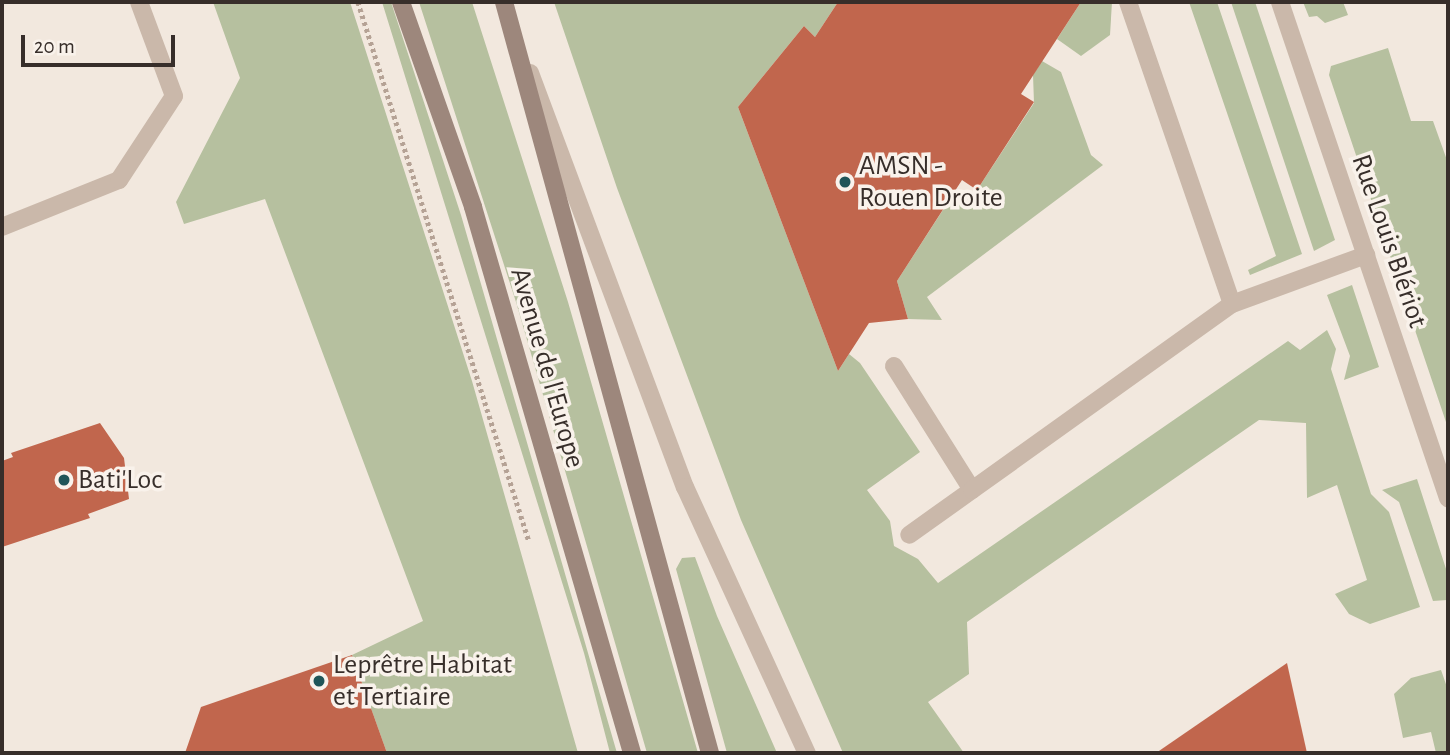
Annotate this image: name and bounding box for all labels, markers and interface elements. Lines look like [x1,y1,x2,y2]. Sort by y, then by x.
scale bar [24,21,178,65]
text: 20 m [34,36,75,57]
place label: AMSN - Rouen Droite [859,149,1003,215]
street label: Rue Louis Blériot [1344,150,1434,332]
marker: AMSN - Rouen Droite [837,174,853,190]
street label: Avenue de l'Europe [502,264,592,472]
place label: Bati'Loc [78,463,162,497]
marker: Bati'Loc [56,472,72,488]
place label: Leprêtre Habitat et Tertiaire [333,648,512,714]
marker: Leprêtre Habitat et Tertiaire [311,673,327,689]

